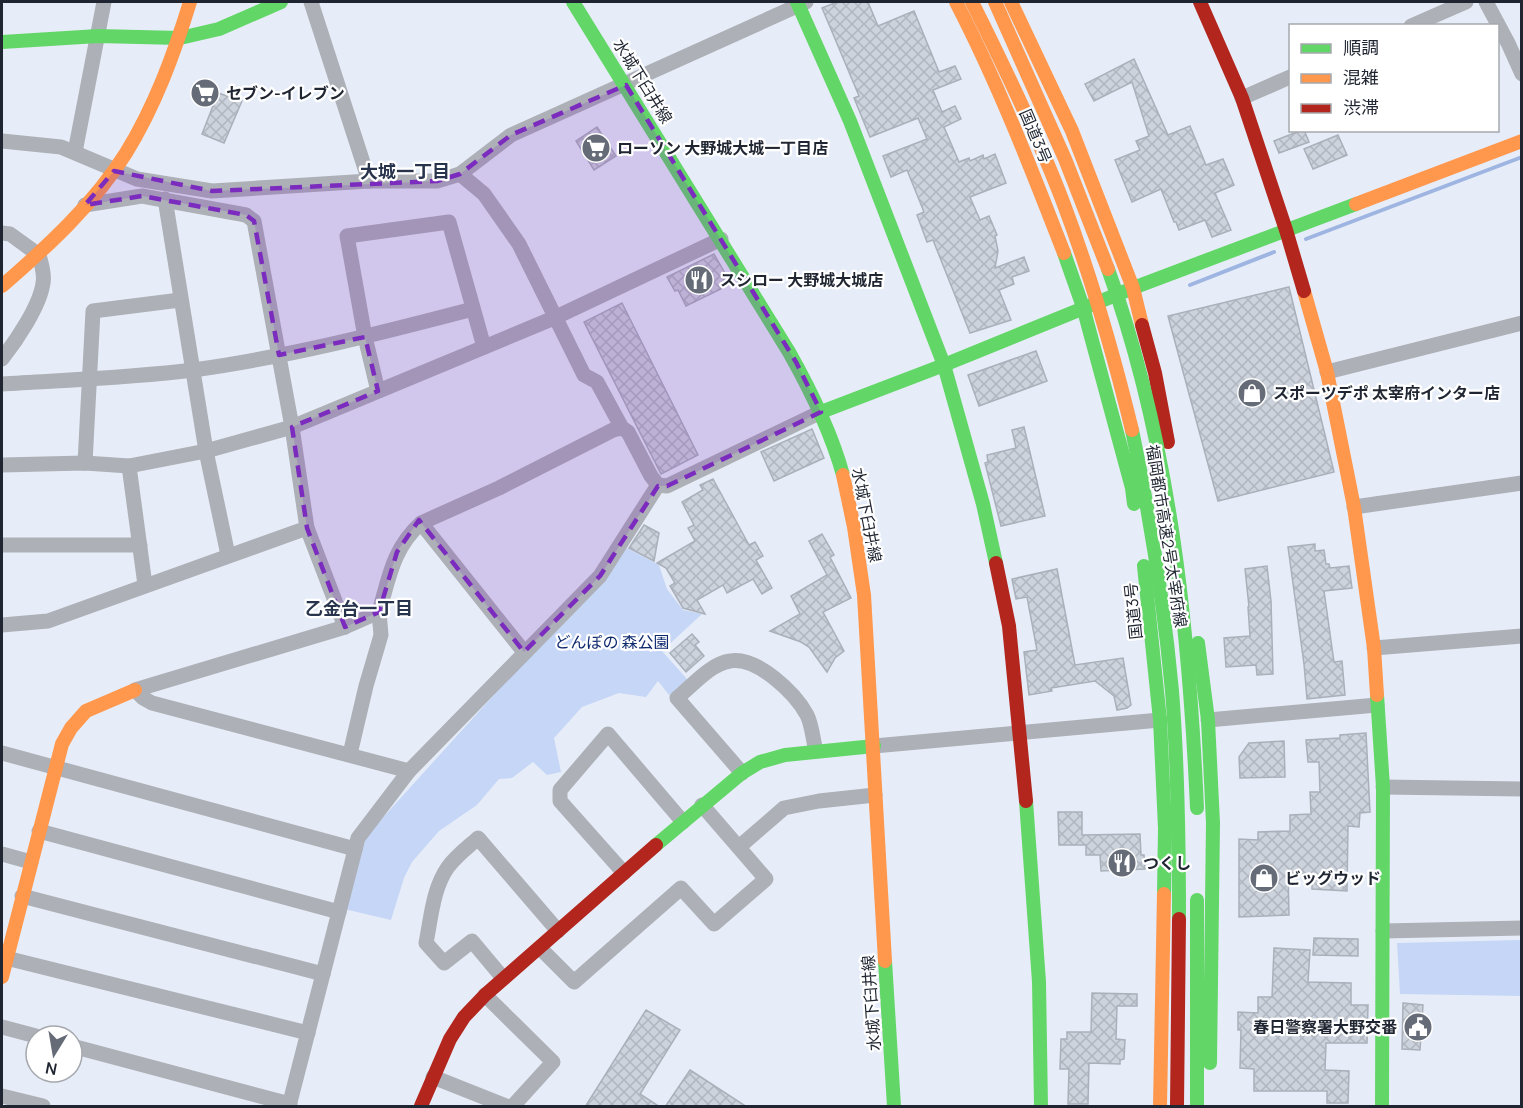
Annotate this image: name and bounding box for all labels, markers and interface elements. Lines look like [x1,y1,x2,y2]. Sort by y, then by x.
legend [1289,24,1499,132]
street label: 水城下臼井線 [608,34,678,128]
text: 順調 [1343,35,1379,59]
text: 混雑 [1343,65,1379,89]
supermarket icon: セブン-イレブン [189,77,221,109]
place label: セブン-イレブン [226,82,345,104]
text: 渋滞 [1343,95,1379,119]
street label: 国道3号 [1015,106,1057,166]
supermarket icon: ローソン 大野城大城一丁目店 [580,132,612,164]
place label: ローソン 大野城大城一丁目店 [617,137,828,159]
district label: 大城一丁目 [360,159,450,183]
restaurant icon: スシロー 大野城大城店 [683,264,715,296]
place label: スシロー 大野城大城店 [720,269,883,291]
shop icon: スポーツデポ 太宰府インター店 [1236,377,1268,409]
place label: スポーツデポ 太宰府インター店 [1273,382,1500,404]
street label: 福岡都市高速2号太宰府線 [1142,443,1192,629]
street label: 水城下臼井線 [847,466,887,564]
street label: 国道3号 [1119,582,1147,640]
district label: 乙金台一丁目 [305,596,413,620]
park label: どんぽの 森公園 [554,631,670,653]
restaurant icon: つくし [1106,847,1138,879]
place label: つくし [1143,852,1191,874]
shop icon: ビッグウッド [1248,862,1280,894]
place label: ビッグウッド [1285,867,1381,889]
street label: 水城下臼井線 [857,954,885,1052]
public building icon: 春日警察署大野交番 [1402,1011,1434,1043]
place label: 春日警察署大野交番 [1253,1016,1397,1038]
north arrow [24,1024,84,1084]
text: N [43,1057,59,1081]

